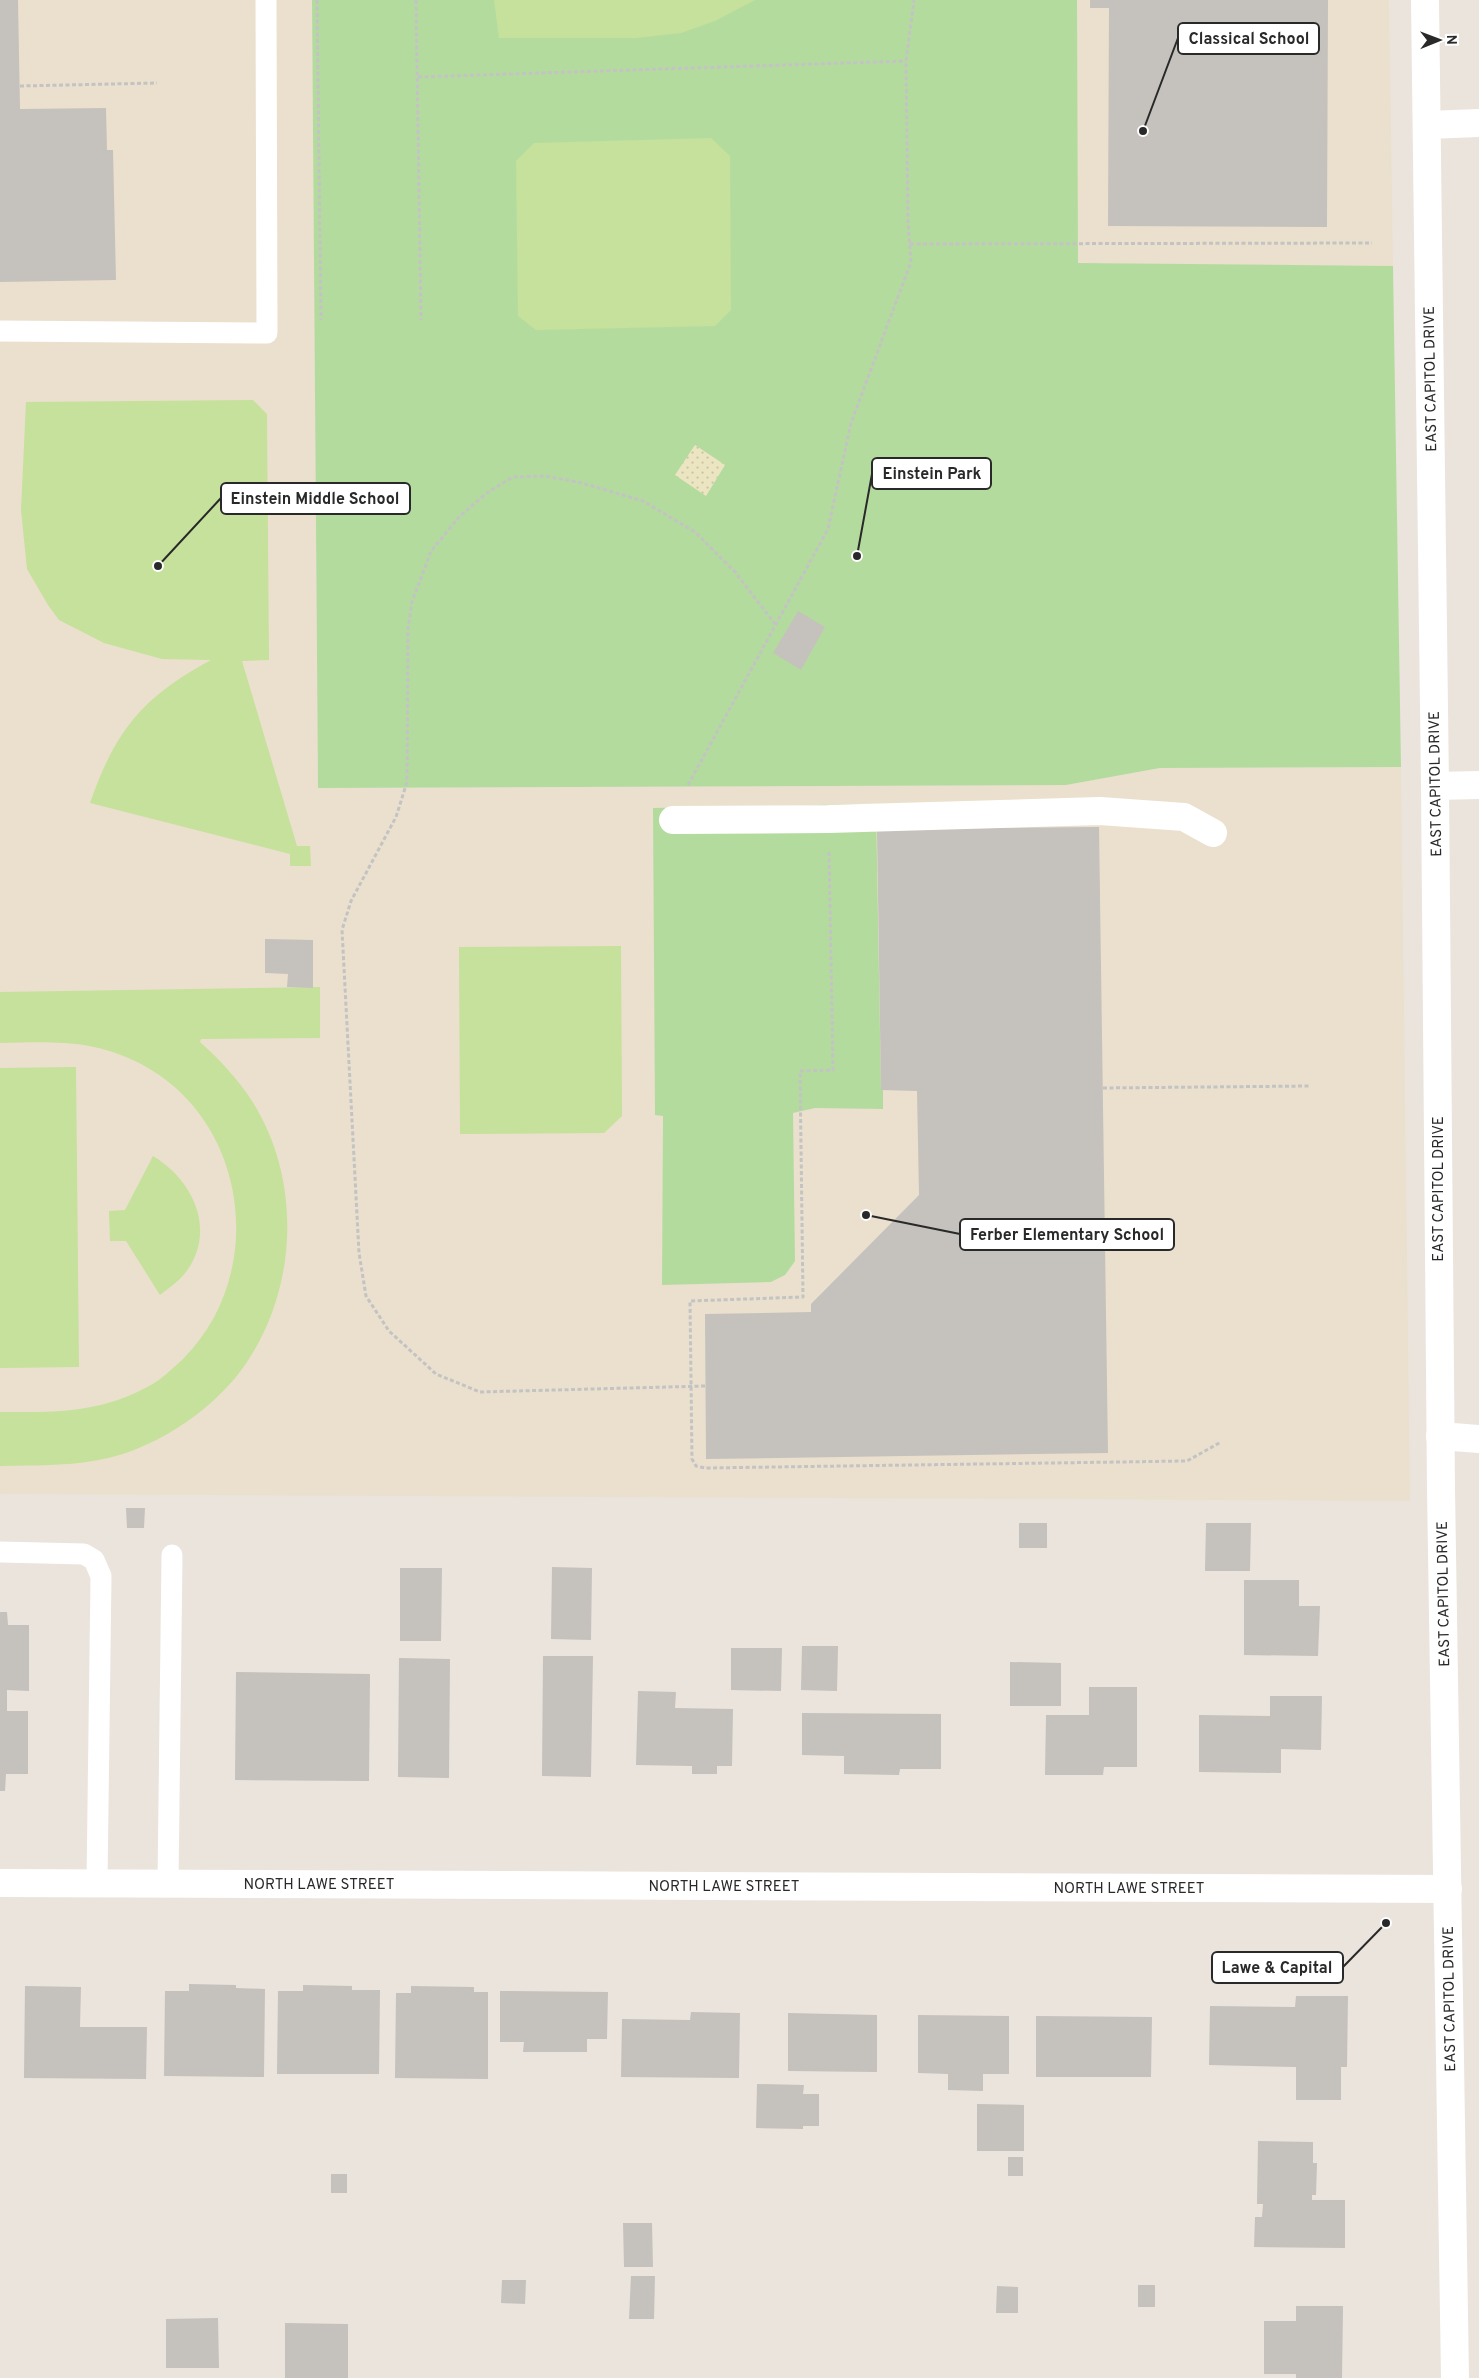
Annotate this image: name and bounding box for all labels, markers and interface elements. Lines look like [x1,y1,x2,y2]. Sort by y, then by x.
north arrow [1414,15,1464,65]
callout: Classical School [1178,23,1319,54]
text: Classical School [1189,30,1309,50]
text: N [1442,35,1459,45]
street label: EAST CAPITOL DRIVE [1421,306,1442,452]
callout: Einstein Park [872,458,991,489]
text: Einstein Park [882,465,982,485]
callout: Einstein Middle School [221,483,410,514]
text: Einstein Middle School [231,490,399,510]
street label: EAST CAPITOL DRIVE [1426,711,1447,857]
street label: EAST CAPITOL DRIVE [1430,1116,1449,1262]
callout: Ferber Elementary School [960,1219,1174,1250]
text: Ferber Elementary School [970,1226,1164,1246]
street label: EAST CAPITOL DRIVE [1434,1521,1455,1667]
street label: NORTH LAWE STREET [244,1876,394,1895]
street label: NORTH LAWE STREET [649,1878,799,1897]
street label: NORTH LAWE STREET [1054,1880,1204,1899]
street label: EAST CAPITOL DRIVE [1440,1926,1461,2072]
callout: Lawe & Capital [1212,1952,1343,1983]
text: Lawe & Capital [1222,1959,1332,1979]

